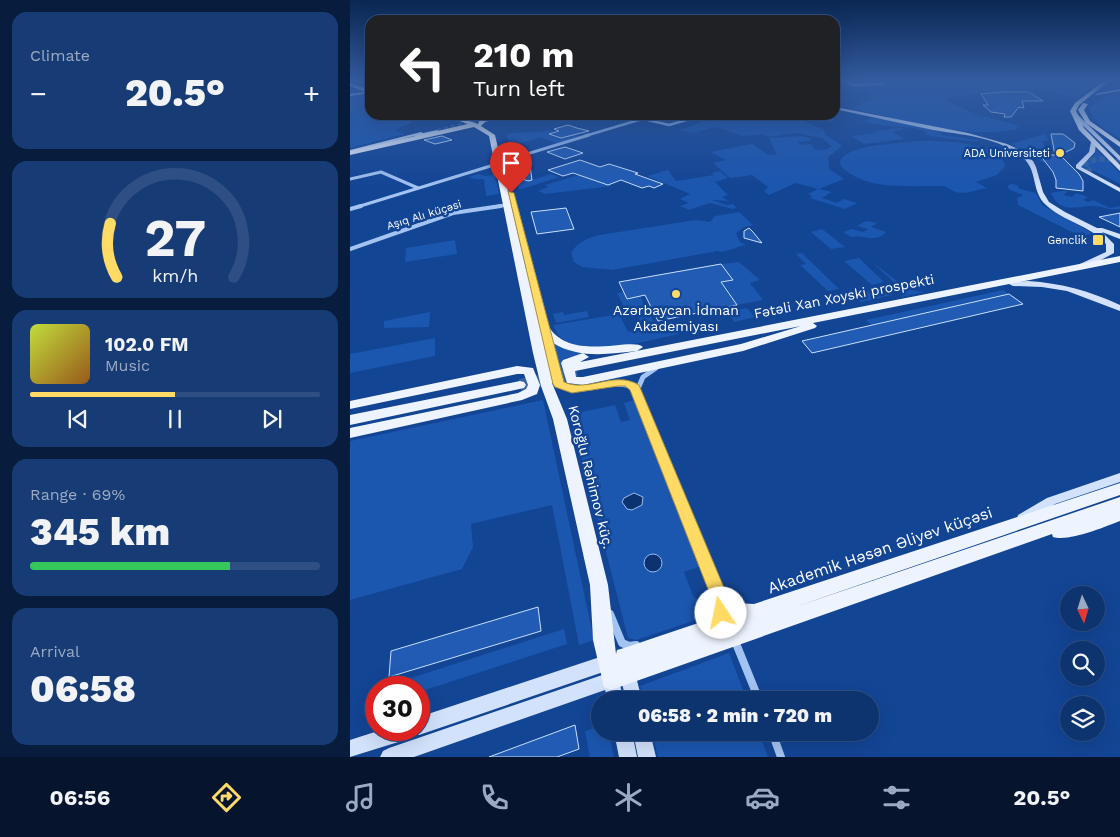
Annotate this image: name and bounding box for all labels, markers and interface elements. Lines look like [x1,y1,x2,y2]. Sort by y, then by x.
text: 210 m [473,34,574,76]
icon: left [390,35,455,100]
text: Climate [30,46,90,65]
text: 20.5° [125,71,225,115]
text: Turn left [473,76,565,101]
text: − [30,77,47,110]
text: + [303,77,320,110]
pin [490,142,532,193]
place label: ADA Universiteti [964,147,1050,160]
marker: ADA Universiteti [1054,147,1066,159]
icon: arrive [497,149,525,177]
street label: Aşıq Alı küçəsi [385,197,463,233]
text: 27 [144,208,206,269]
marker: Gənclik [1091,233,1105,247]
place label: Gənclik [1047,234,1087,247]
text: km/h [152,265,198,286]
street label: Fətəli Xan Xoyski prospekti [753,271,935,321]
marker: Azərbaycan İdman Akademiyası [670,288,682,300]
place label: Azərbaycan İdman Akademiyası [613,302,739,334]
text: 102.0 FM [105,333,189,356]
text: Music [105,356,150,375]
street label: Koroğlu Rəhimov küç. [565,404,617,550]
icon: previous [64,405,92,433]
icon: pause [161,405,189,433]
icon: next [258,405,286,433]
text: Range · 69% [30,485,125,504]
street label: Akademik Həsən Əliyev küçəsi [765,503,995,597]
text: 345 km [30,510,170,554]
position arrow [694,586,746,638]
north arrow [1060,586,1105,631]
map controls [1060,586,1105,741]
button: search [1060,641,1105,686]
text: Arrival [30,642,80,661]
text: 06:58 [30,667,136,711]
speed limit sign: 30 [365,676,430,741]
button: layers [1060,696,1105,741]
text: 06:58 · 2 min · 720 m [638,704,832,727]
icon: directions [209,780,244,815]
icon: music [343,780,378,815]
icon: phone [477,780,512,815]
icon: climate [611,780,646,815]
icon: car [745,780,780,815]
icon: filters [879,780,914,815]
text: 06:56 [50,785,110,810]
text: 20.5° [1013,785,1070,810]

